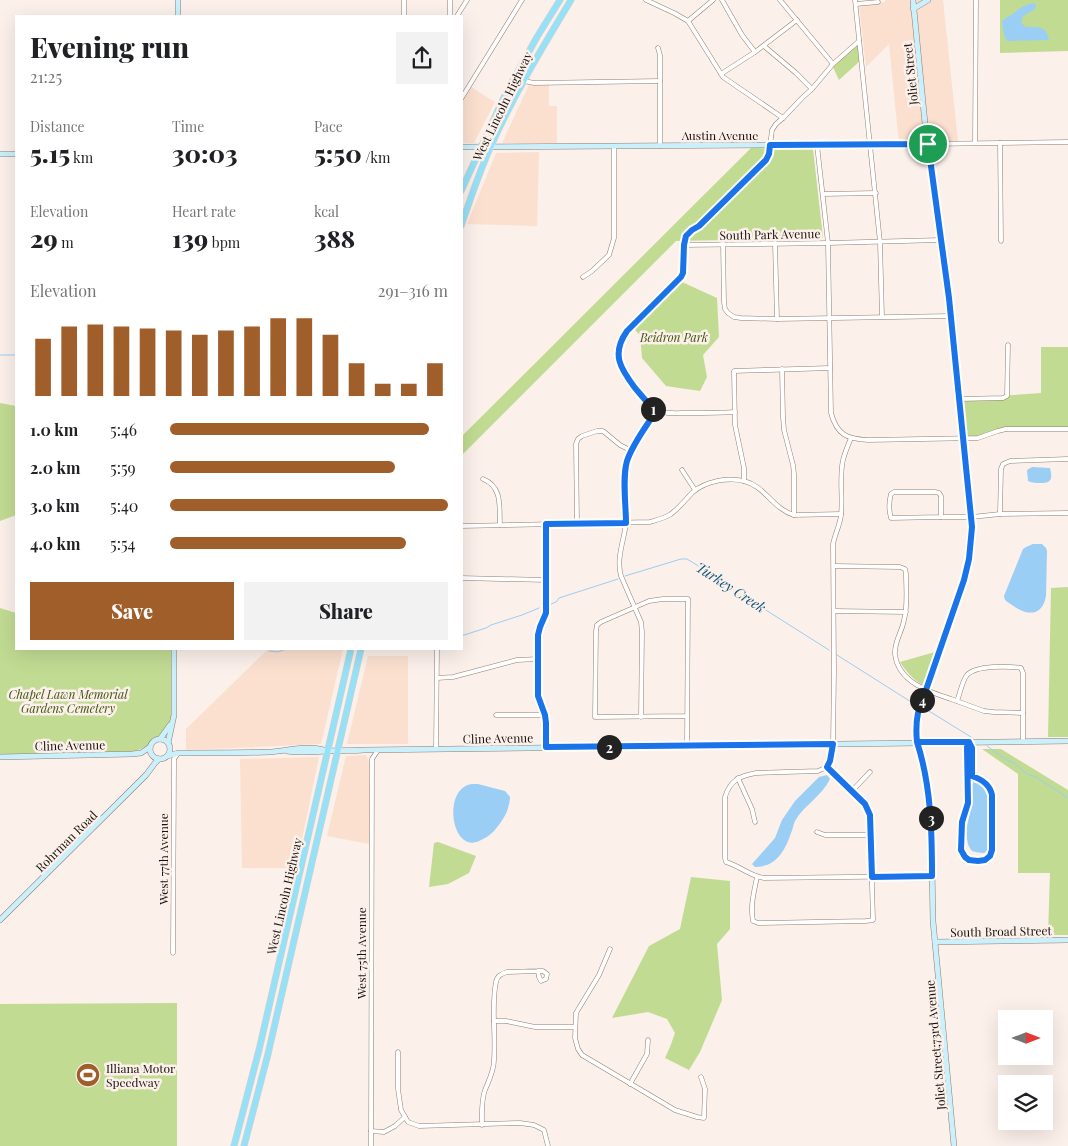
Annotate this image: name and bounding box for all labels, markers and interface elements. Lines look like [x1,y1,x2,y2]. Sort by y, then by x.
text: Evening run [30,28,189,65]
button: share [396,32,448,84]
street label: Joliet Street [899,41,921,107]
street label: West Lincoln Highway [468,49,535,164]
text: 21:25 [30,66,62,87]
text: Distance [30,117,85,136]
text: Time [172,117,204,136]
text: Pace [314,117,343,136]
pin [907,123,949,165]
street label: Austin Avenue [681,127,758,143]
icon: arrive [914,130,942,158]
text: 5.15 [30,136,70,169]
text: 30:03 [172,136,237,169]
text: 5:50 [314,136,362,169]
text: km [70,148,93,167]
text: /km [362,148,390,167]
text: Elevation [30,202,88,221]
text: Heart rate [172,202,236,221]
text: kcal [314,202,339,221]
text: 29 [30,221,58,254]
text: 139 [172,221,208,254]
text: 388 [314,221,355,254]
street label: South Park Avenue [719,225,821,243]
text: m [58,233,74,252]
text: bpm [208,233,240,252]
text: Elevation [30,280,97,301]
text: 291–316 m [378,280,448,301]
park label: Beidron Park [639,329,708,345]
pin: 1 [640,396,666,422]
text: 1 [651,400,656,419]
text: 1.0 km [30,419,78,440]
text: 5:46 [110,419,137,440]
text: 2.0 km [30,457,80,478]
text: 5:59 [110,457,136,478]
text: 3.0 km [30,495,80,516]
text: 5:40 [110,495,138,516]
text: 4.0 km [30,533,80,554]
text: 5:54 [110,533,135,554]
water label: Turkey Creek [692,557,770,617]
button: Save [30,582,234,640]
button: Share [244,582,448,640]
park label: Chapel Lawn Memorial Gardens Cemetery [8,686,128,716]
pin: 4 [910,688,934,712]
text: 4 [919,691,926,710]
street label: Cline Avenue [463,729,533,747]
pin: 2 [596,734,622,760]
street label: Cline Avenue [35,736,105,754]
text: 2 [606,738,613,757]
pin: 3 [918,806,944,830]
street label: Rohrman Road [32,807,100,875]
text: 3 [928,809,935,828]
street label: West 77th Avenue [155,813,171,906]
street label: West Lincoln Highway [263,836,305,957]
street label: West 75th Avenue [353,907,369,1000]
street label: South Broad Street [950,922,1053,940]
street label: Joliet Street;73rd Avenue [921,979,949,1112]
north arrow [998,1010,1052,1065]
map controls [998,1010,1053,1130]
place label: Illiana Motor Speedway [106,1060,176,1090]
sports icon: Illiana Motor Speedway [75,1062,101,1088]
button: layers [998,1075,1053,1130]

